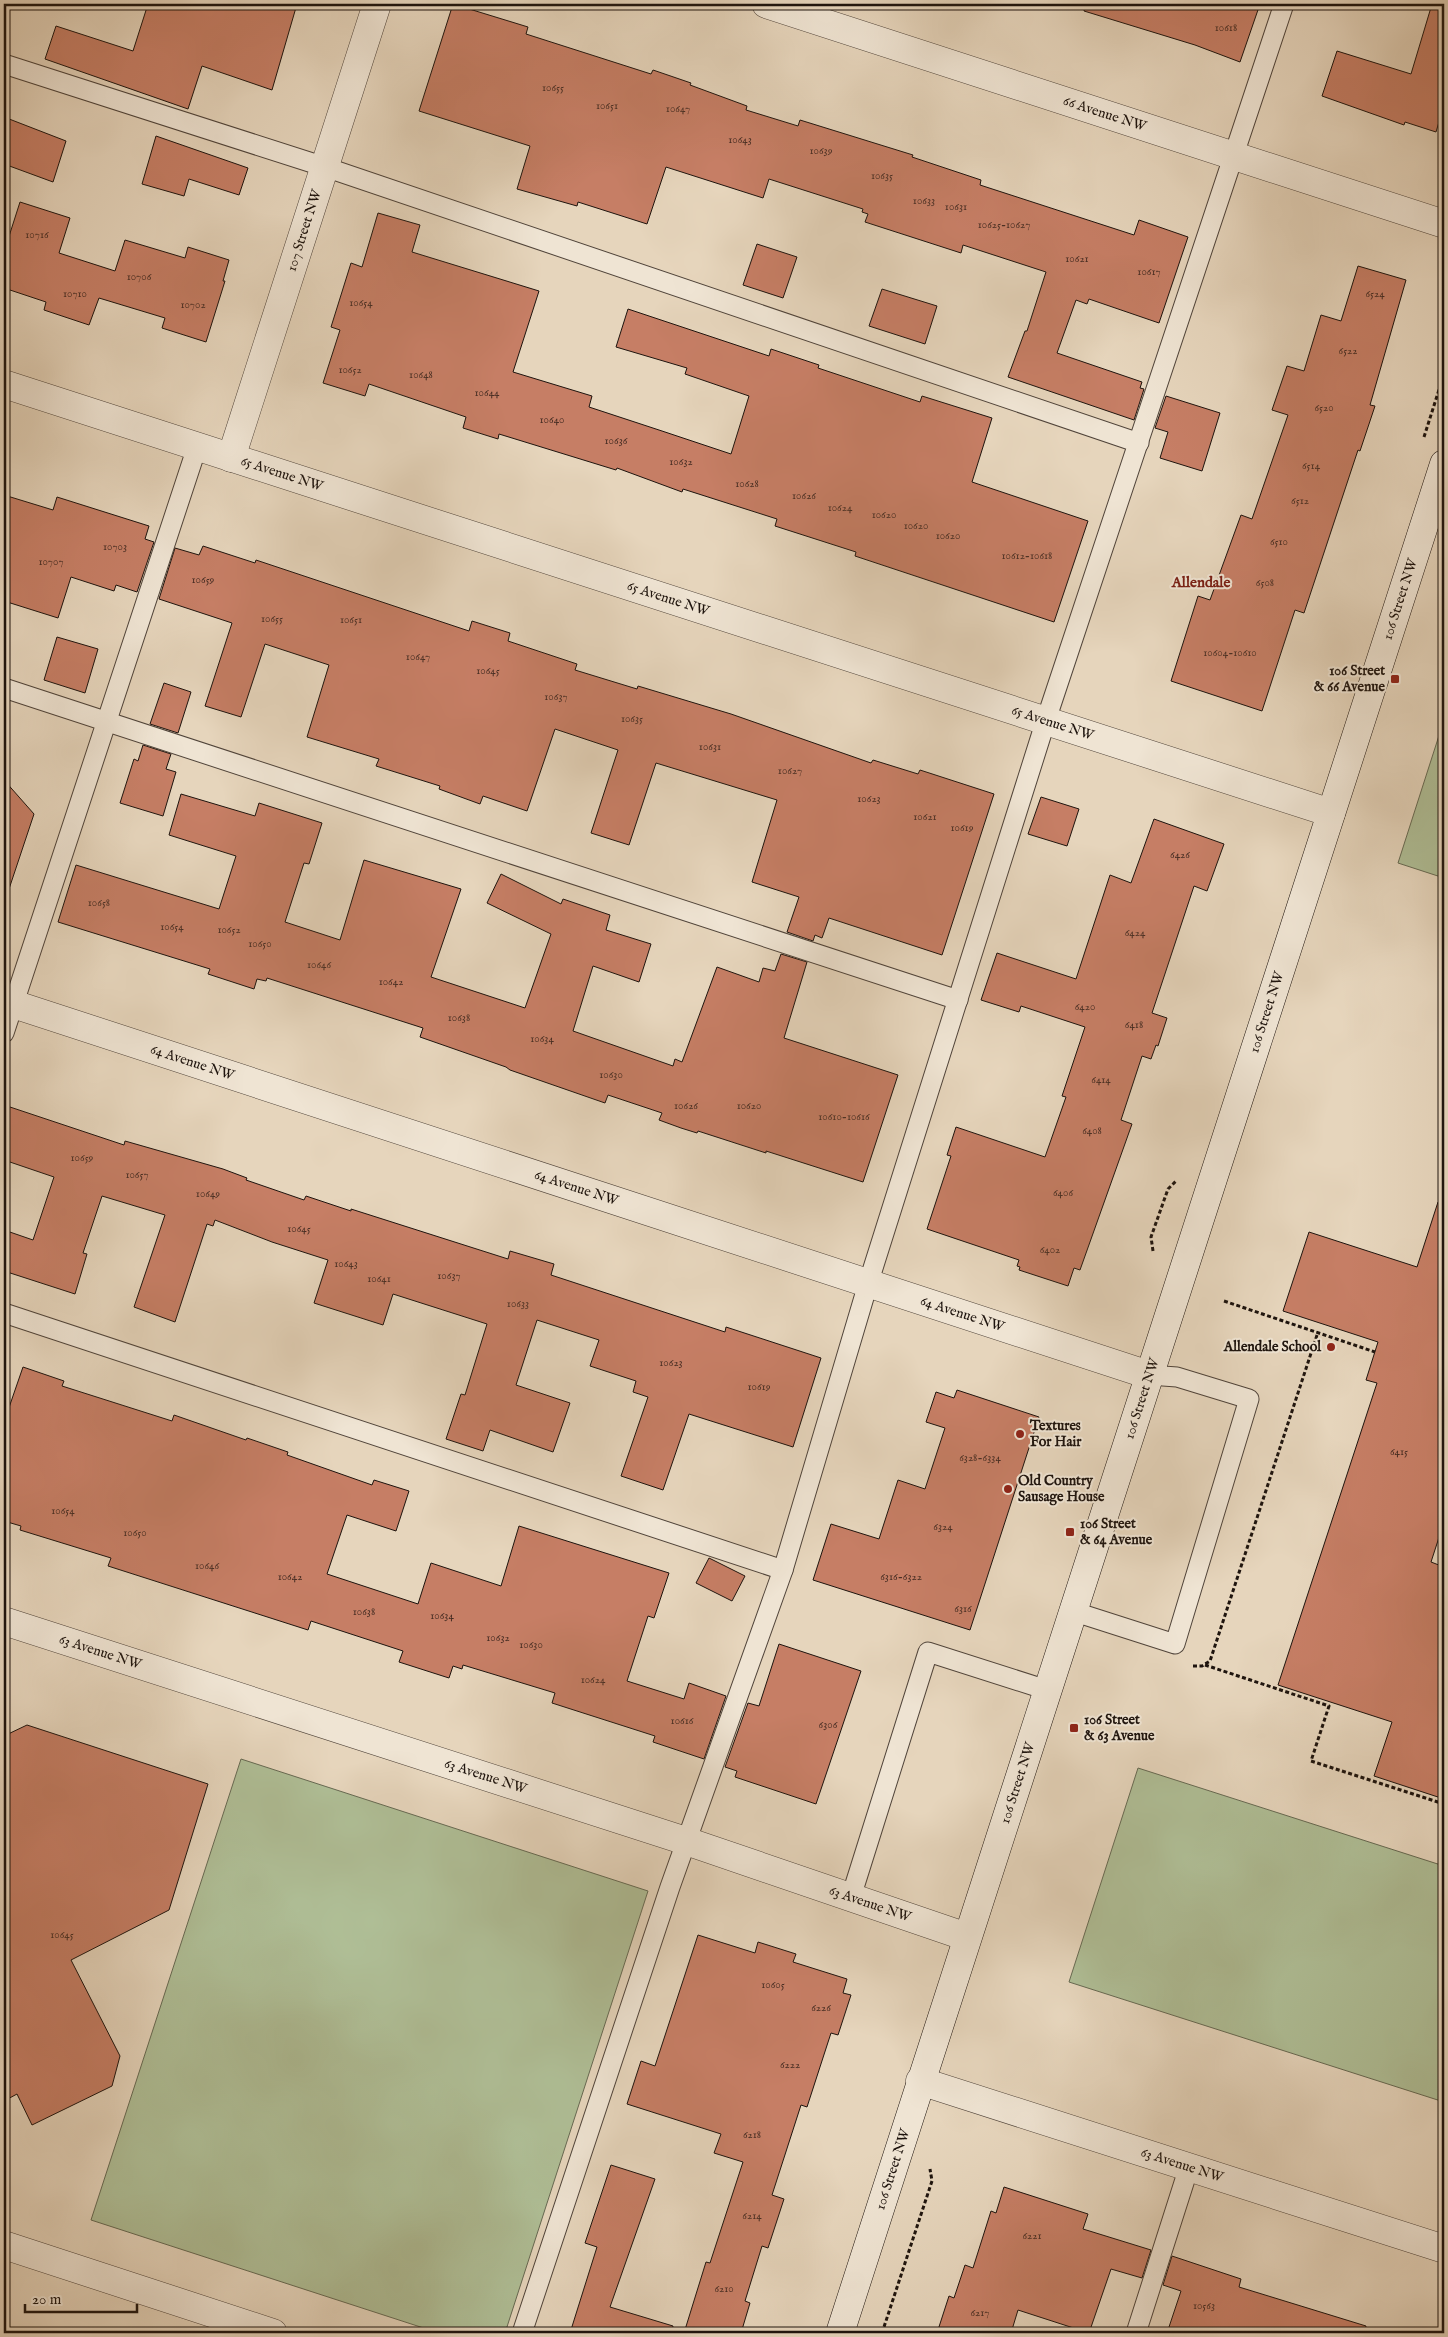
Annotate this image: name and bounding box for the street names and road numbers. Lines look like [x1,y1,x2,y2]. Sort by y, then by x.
street label: 66 Avenue NW [1061,92,1149,136]
street label: 107 Street NW [283,187,326,274]
street label: 65 Avenue NW [238,452,326,496]
street label: 106 Street NW [1379,556,1422,642]
street label: 65 Avenue NW [625,577,712,621]
street label: 65 Avenue NW [1009,701,1097,745]
street label: 106 Street NW [1245,969,1289,1055]
street label: 64 Avenue NW [148,1040,237,1085]
street label: 64 Avenue NW [532,1166,621,1210]
street label: 64 Avenue NW [918,1292,1007,1336]
street label: 106 Street NW [1120,1355,1164,1441]
street label: 63 Avenue NW [57,1630,144,1674]
street label: 106 Street NW [996,1739,1039,1826]
street label: 63 Avenue NW [442,1755,530,1798]
street label: 63 Avenue NW [827,1881,914,1926]
street label: 106 Street NW [871,2126,915,2212]
street label: 63 Avenue NW [1138,2143,1226,2187]

